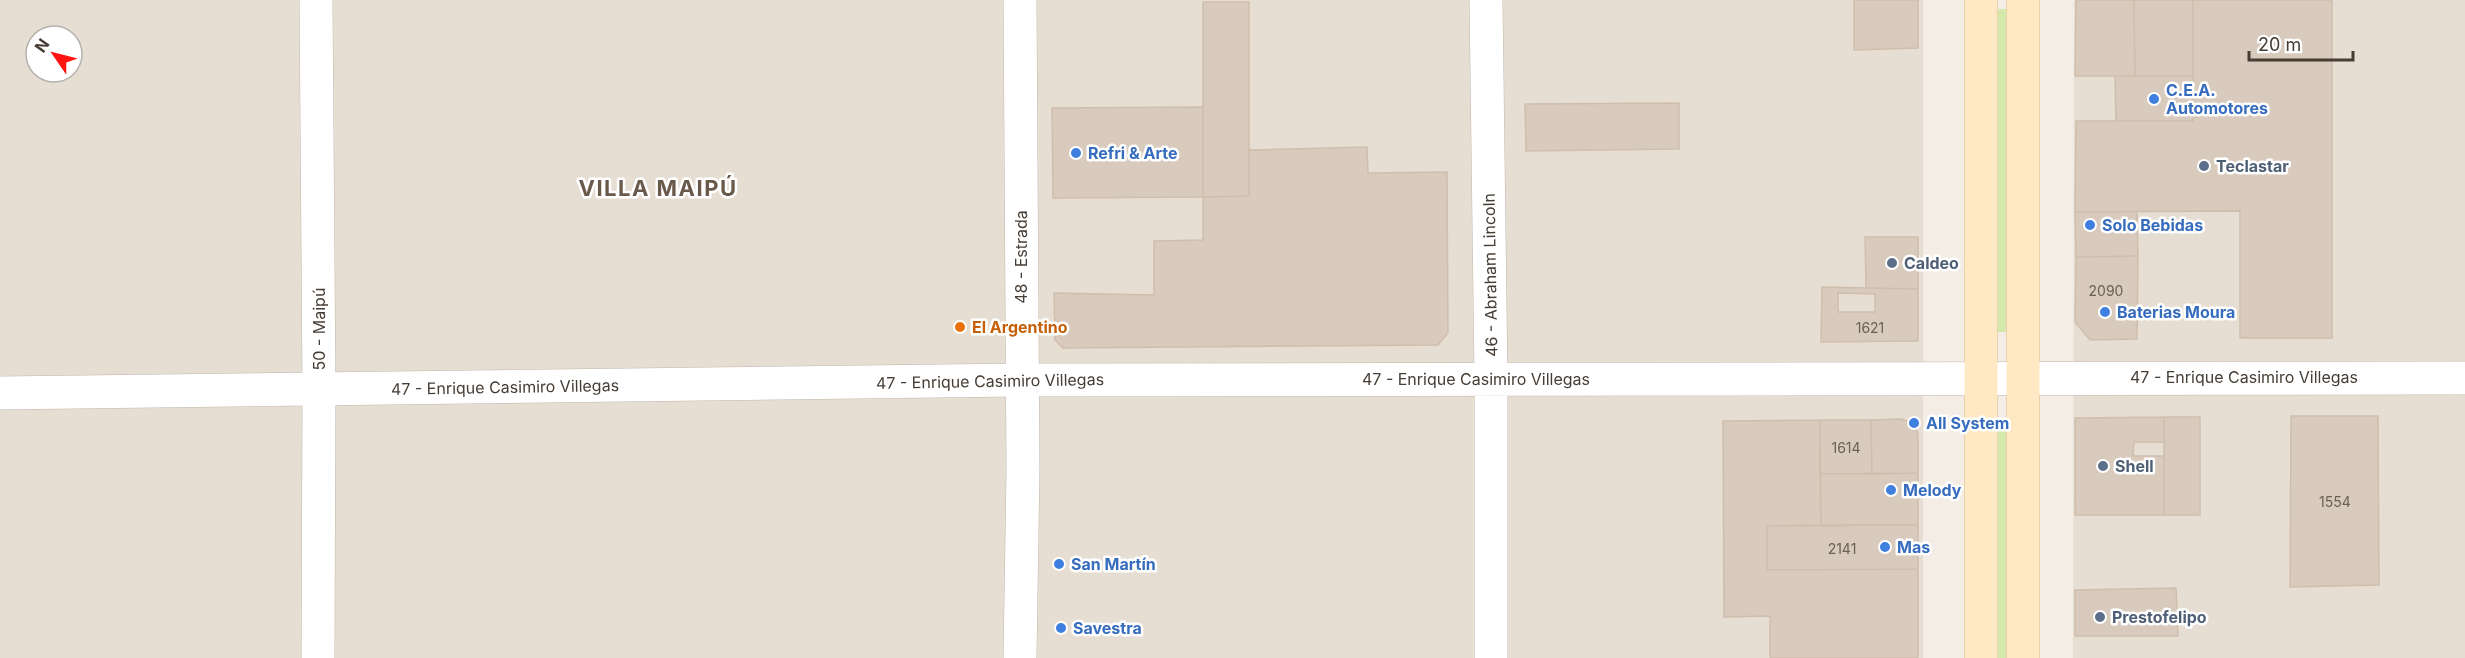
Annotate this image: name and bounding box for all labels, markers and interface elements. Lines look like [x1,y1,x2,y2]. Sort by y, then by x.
north arrow [24,24,84,84]
scale bar [2249,24,2352,62]
text: 20 m [2258,34,2301,55]
text: N [30,35,53,56]
place label: C.E.A. Automotores [2166,80,2268,118]
marker: C.E.A. Automotores [2147,92,2161,106]
place label: Refri & Arte [1088,143,1178,163]
marker: Refri & Arte [1069,146,1083,160]
place label: Teclastar [2216,156,2289,176]
marker: Teclastar [2197,159,2211,173]
district label: VILLA MAIPÚ [578,175,738,201]
street label: 46 - Abraham Lincoln [1479,193,1501,357]
street label: 48 - Estrada [1011,210,1031,304]
place label: Solo Bebidas [2102,215,2203,235]
marker: Solo Bebidas [2083,218,2097,232]
place label: Caldeo [1904,253,1959,273]
marker: Caldeo [1885,256,1899,270]
house number: 2090 [2089,282,2123,299]
street label: 50 - Maipú [309,288,329,370]
place label: Baterias Moura [2117,302,2235,322]
marker: Baterias Moura [2098,305,2112,319]
place label: El Argentino [972,317,1068,337]
house number: 1621 [1856,319,1884,336]
marker: El Argentino [953,320,967,334]
street label: 47 - Enrique Casimiro Villegas [2130,367,2358,387]
street label: 47 - Enrique Casimiro Villegas [876,369,1104,393]
street label: 47 - Enrique Casimiro Villegas [1362,369,1590,389]
street label: 47 - Enrique Casimiro Villegas [391,375,619,399]
place label: All System [1926,413,2009,433]
marker: All System [1907,416,1921,430]
house number: 1614 [1831,439,1861,456]
place label: Shell [2115,456,2154,476]
marker: Shell [2096,459,2110,473]
place label: Melody [1903,480,1962,500]
marker: Melody [1884,483,1898,497]
house number: 1554 [2319,493,2351,510]
place label: Mas [1897,537,1930,557]
house number: 2141 [1828,540,1856,557]
marker: Mas [1878,540,1892,554]
place label: San Martín [1071,554,1156,574]
marker: San Martín [1052,557,1066,571]
place label: Prestofelipo [2112,607,2207,627]
marker: Prestofelipo [2093,610,2107,624]
place label: Savestra [1073,618,1142,638]
marker: Savestra [1054,621,1068,635]

